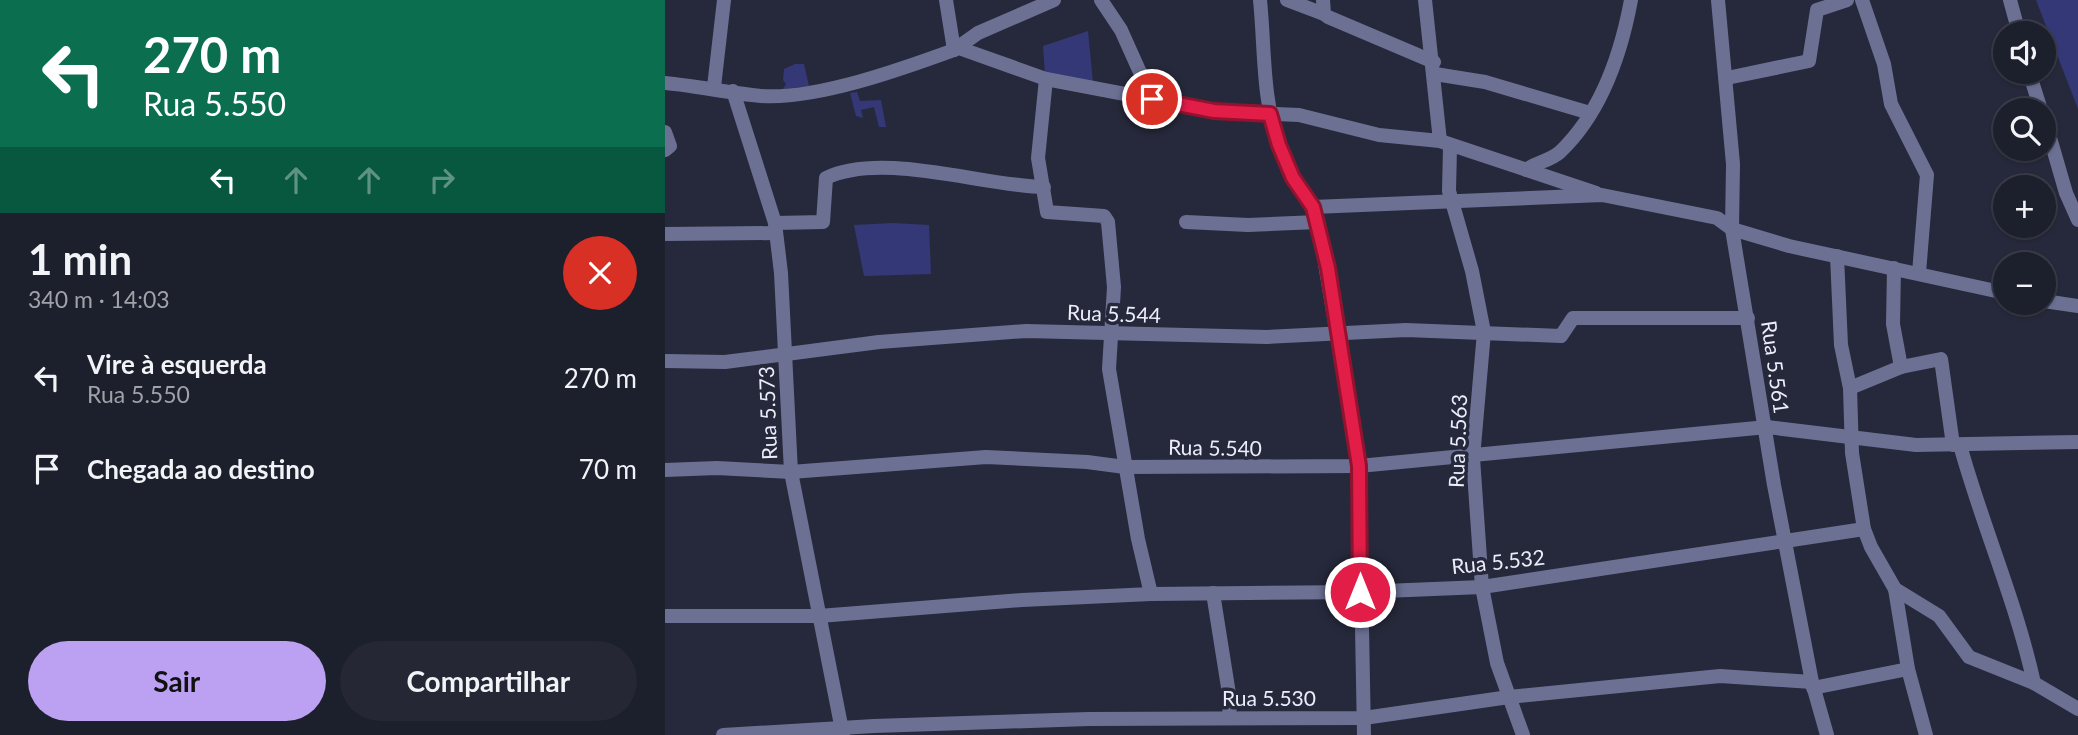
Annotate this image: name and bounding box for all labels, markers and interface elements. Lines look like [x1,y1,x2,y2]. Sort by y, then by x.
map controls [1993,21,2056,315]
button: sound [1993,21,2056,84]
text: 270 m [143,25,281,83]
icon: left [28,28,119,119]
pin [1122,69,1182,129]
icon: arrive [1133,80,1171,118]
text: Rua 5.550 [143,84,286,123]
button: search [1993,98,2056,161]
icon: left [204,161,242,199]
icon: ahead [277,161,315,199]
icon: ahead [350,161,388,199]
icon: right [423,161,461,199]
button: + [1993,175,2056,238]
text: 1 min [28,234,132,284]
button: close [563,236,637,310]
button: − [1993,252,2056,315]
text: 340 m · 14:03 [28,285,170,313]
street label: Rua 5.544 [1067,299,1161,327]
street label: Rua 5.561 [1757,319,1795,415]
text: Vire à esquerda [87,348,267,380]
icon: left [28,359,66,397]
text: 270 m [564,362,637,394]
street label: Rua 5.573 [753,366,781,460]
text: Rua 5.550 [87,380,190,408]
street label: Rua 5.563 [1443,394,1471,488]
street label: Rua 5.540 [1168,434,1262,460]
icon: arrive [28,450,66,488]
text: Chegada ao destino [87,453,315,485]
text: 70 m [579,453,637,485]
street label: Rua 5.532 [1450,544,1546,578]
position arrow [1323,555,1397,629]
button: Sair [28,641,326,721]
button: Compartilhar [340,641,637,721]
street label: Rua 5.530 [1222,685,1316,710]

